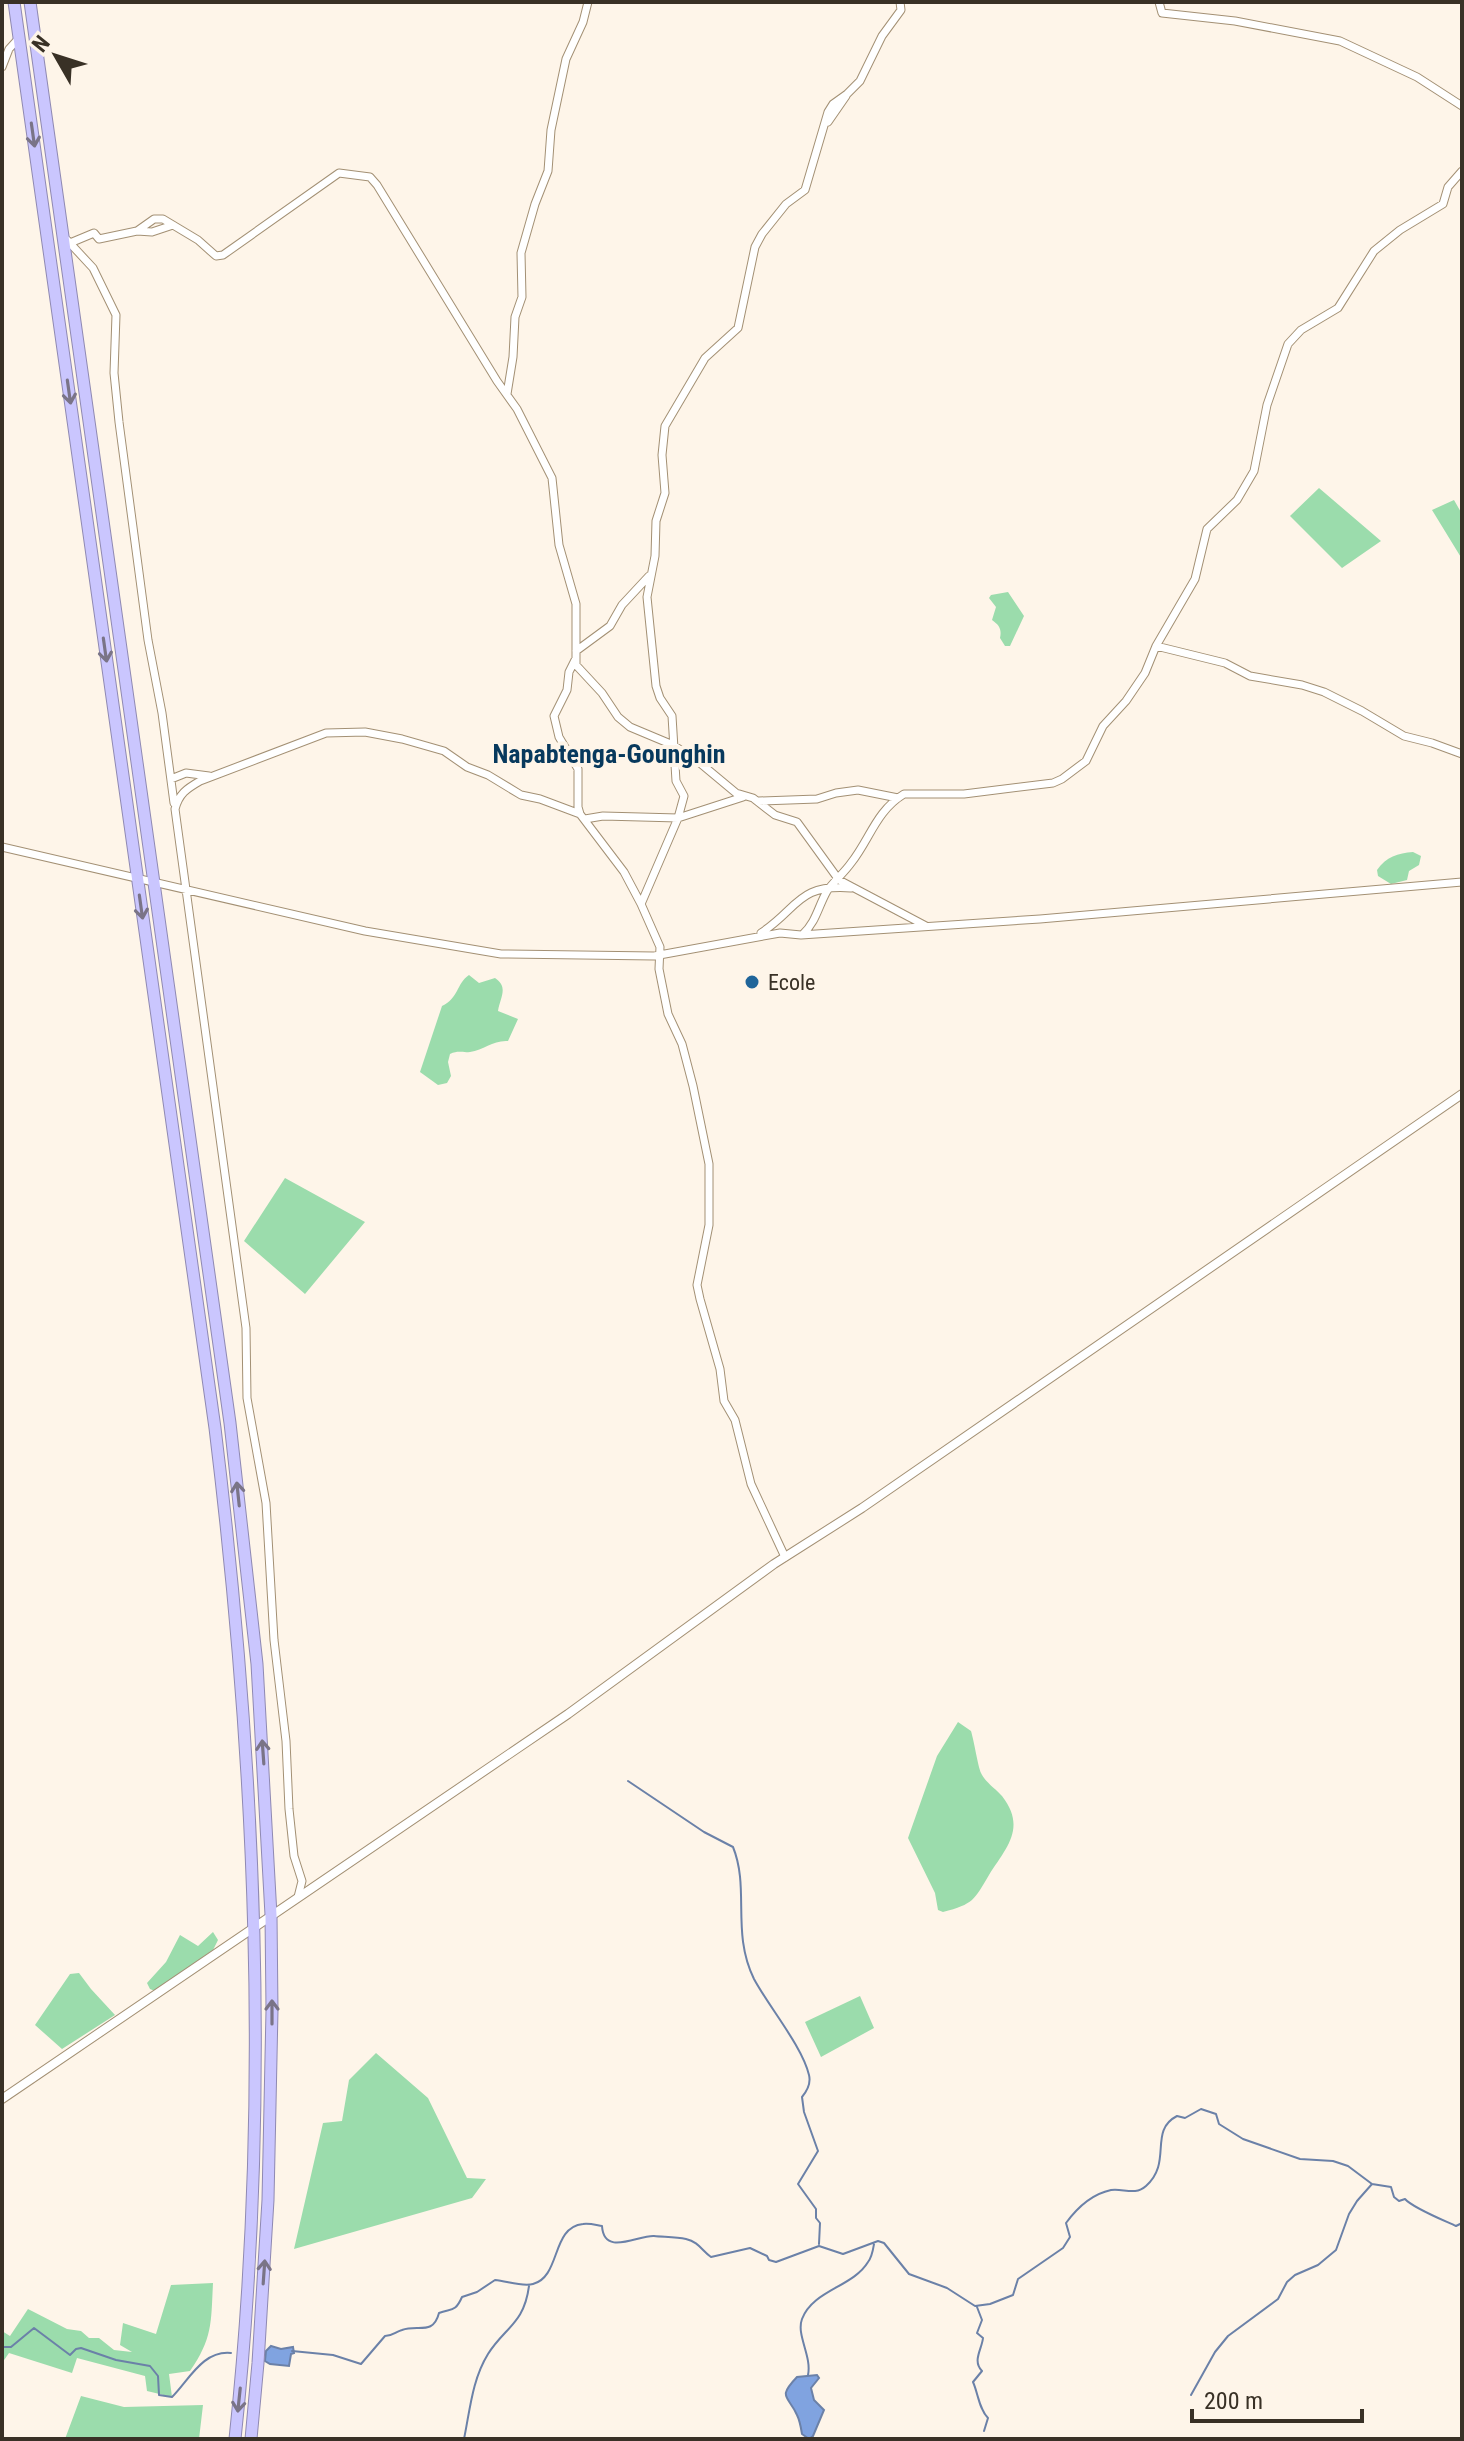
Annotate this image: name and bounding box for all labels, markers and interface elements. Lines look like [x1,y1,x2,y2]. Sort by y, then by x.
north arrow [16,16,96,96]
text: N [27,31,55,57]
one-way arrow [26,122,41,147]
one-way arrow [62,379,77,404]
one-way arrow [98,636,113,662]
district label: Napabtenga-Gounghin [492,739,726,769]
one-way arrow [134,894,149,919]
place label: Ecole [768,970,815,995]
marker: Ecole [743,973,761,991]
one-way arrow [231,1481,246,1507]
one-way arrow [255,1739,270,1766]
one-way arrow [264,1999,280,2026]
one-way arrow [257,2259,272,2286]
scale bar [1192,2373,1362,2423]
one-way arrow [231,2386,246,2413]
text: 200 m [1204,2387,1263,2415]

